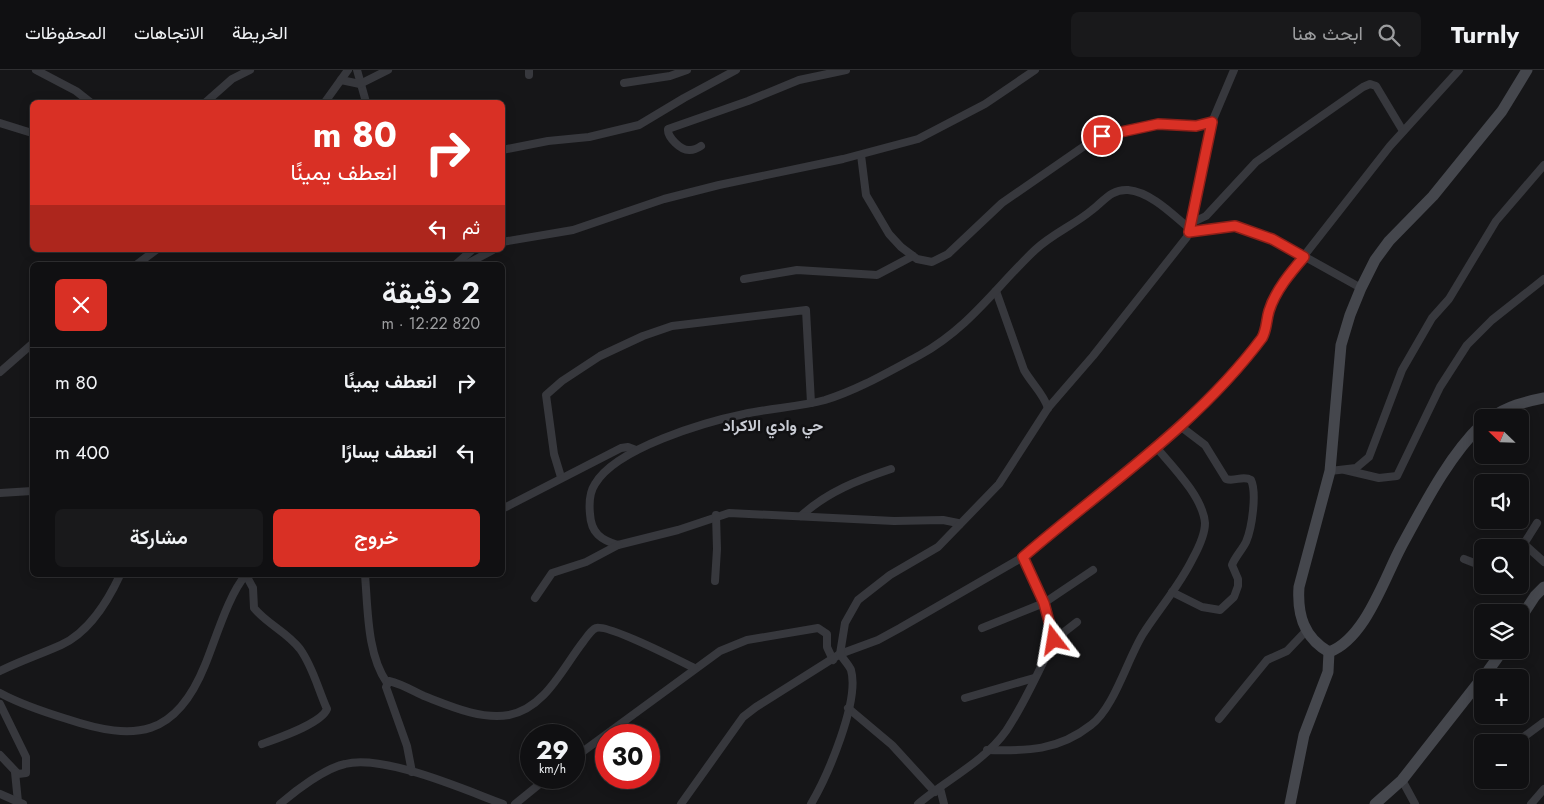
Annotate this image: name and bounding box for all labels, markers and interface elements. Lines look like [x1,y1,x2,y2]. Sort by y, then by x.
search box [1071,12,1421,57]
text: Turnly [1451,17,1519,52]
text: المحفوظات [25,20,106,46]
text: الاتجاهات [134,20,204,46]
text: الخريطة [232,20,288,46]
text: ابحث هنا [1292,20,1363,47]
icon: search [1375,21,1403,49]
text: 80 m [313,110,397,160]
pin [1081,115,1123,157]
icon: right [415,120,480,185]
icon: arrive [1088,122,1116,150]
text: انعطف يمينًا [291,156,397,188]
text: ثم [462,214,480,241]
icon: left [424,215,452,243]
text: 2 دقيقة [382,271,480,314]
button: close [55,279,107,331]
text: 820 m · 12:22 [382,312,480,335]
text: انعطف يمينًا [344,368,437,395]
text: 80 m [55,369,97,396]
icon: right [452,369,480,397]
north arrow [1474,409,1529,464]
map controls [1474,409,1529,789]
district label: حي وادي الاكراد [723,414,823,439]
text: انعطف يسارًا [341,438,437,465]
text: 400 m [55,439,109,466]
icon: left [452,439,480,467]
button: sound [1474,474,1529,529]
button: مشاركة [55,509,263,567]
button: خروج [273,509,480,567]
button: search [1474,539,1529,594]
button: layers [1474,604,1529,659]
position arrow [1027,613,1079,665]
button: + [1474,669,1529,724]
speed limit sign: 30 [595,724,660,789]
text: 29 [536,732,569,768]
button: − [1474,734,1529,789]
text: km/h [539,760,566,778]

